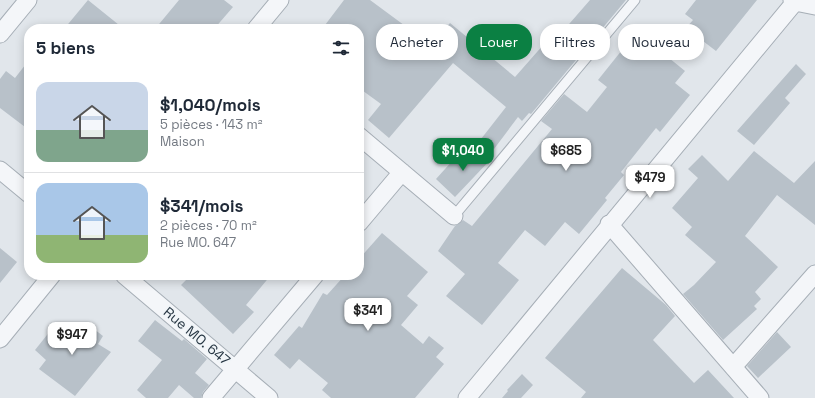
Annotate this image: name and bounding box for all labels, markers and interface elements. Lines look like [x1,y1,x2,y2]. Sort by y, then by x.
chip: Acheter [376,24,458,60]
chip: Louer [466,24,532,60]
chip: Filtres [540,24,610,60]
chip: Nouveau [618,24,704,60]
text: 5 biens [36,37,95,59]
icon: filters [330,37,352,59]
text: $1,040/mois [160,94,261,116]
icon: home [68,98,116,146]
text: 5 pièces · 143 m² [160,116,263,133]
text: Maison [160,133,205,150]
pin: $1,040 [430,138,496,172]
pin: $685 [542,138,590,172]
text: $1,040 [442,142,484,159]
text: $685 [550,142,582,159]
pin: $479 [626,165,674,199]
text: $479 [635,169,665,186]
text: $341/mois [160,195,243,217]
icon: home [68,199,116,247]
text: 2 pièces · 70 m² [160,217,257,234]
text: Rue MO. 647 [160,234,236,251]
pin: $341 [344,298,392,332]
text: $341 [353,302,383,319]
street label: Rue MO. 647 [160,303,234,369]
pin: $947 [48,322,96,356]
text: $947 [57,326,87,343]

